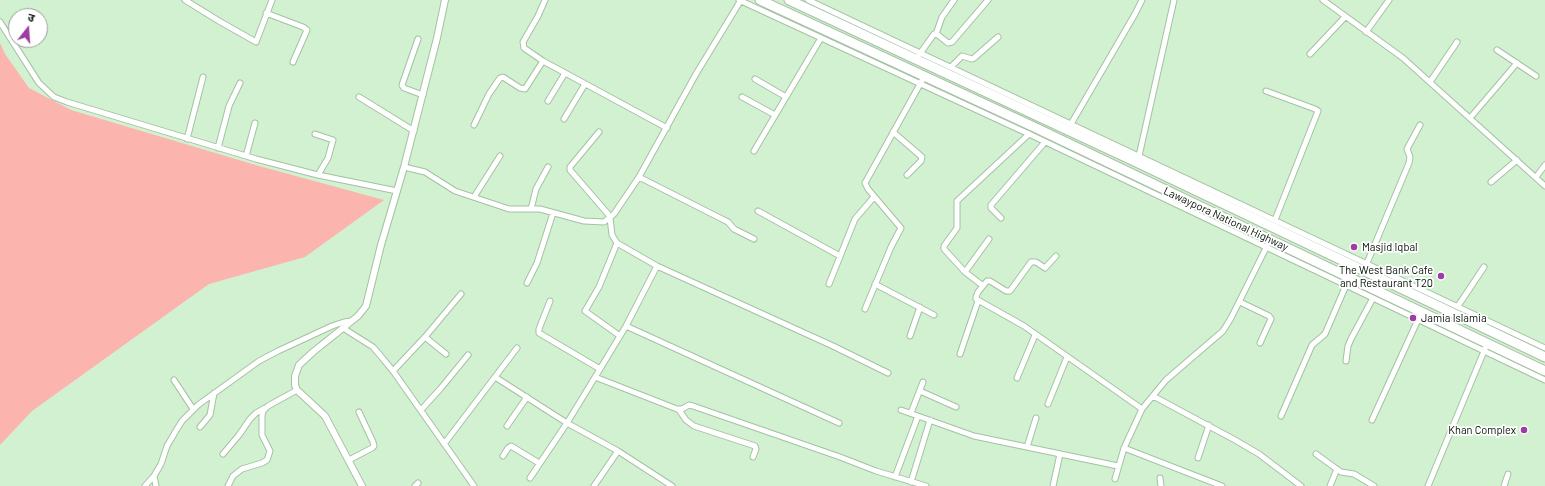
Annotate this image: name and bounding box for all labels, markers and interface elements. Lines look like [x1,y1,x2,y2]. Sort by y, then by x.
north arrow [8,8,48,48]
text: उ [26,10,36,24]
street label: Lawaypora National Highway [1161,184,1291,254]
place label: Masjid Iqbal [1362,240,1418,254]
marker: Masjid Iqbal [1349,242,1359,252]
place label: The West Bank Cafe and Restaurant T20 [1339,263,1433,289]
marker: The West Bank Cafe and Restaurant T20 [1436,271,1446,281]
place label: Jamia Islamia [1421,311,1487,325]
marker: Jamia Islamia [1408,313,1418,323]
place label: Khan Complex [1448,423,1516,437]
marker: Khan Complex [1519,425,1529,435]

